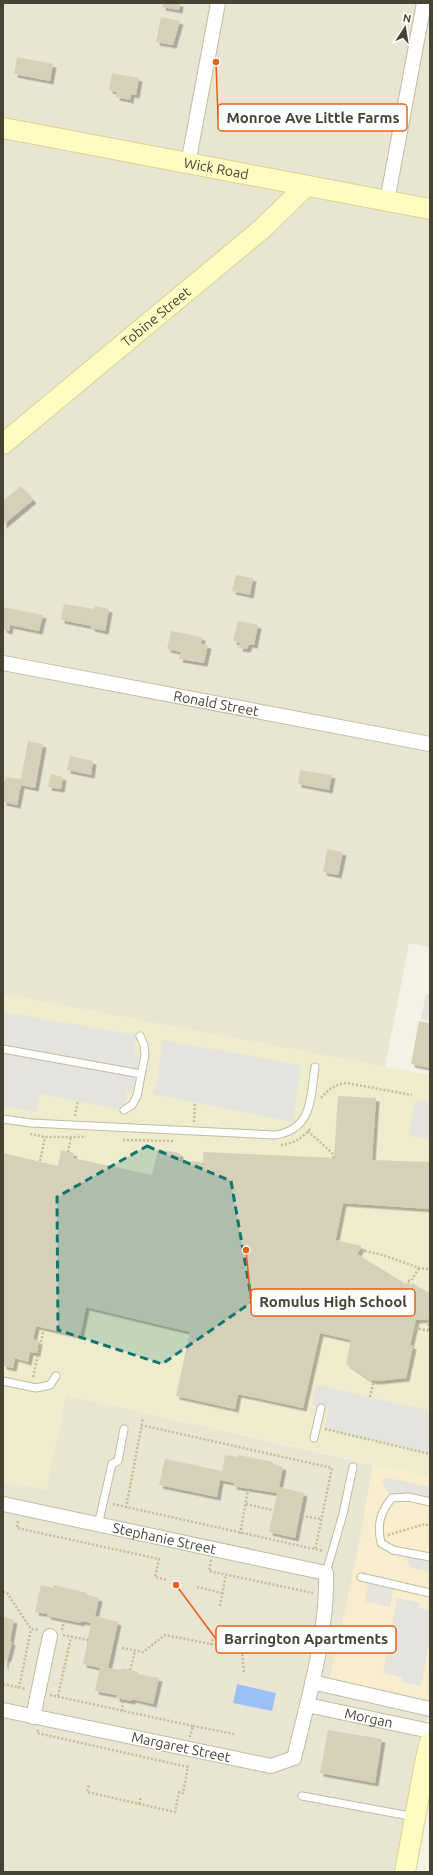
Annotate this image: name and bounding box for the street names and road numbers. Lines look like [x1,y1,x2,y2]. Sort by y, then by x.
street label: Wick Road [182,154,250,182]
street label: Tobine Street [118,283,194,350]
street label: Ronald Street [172,688,261,719]
street label: Stephanie Street [111,1520,218,1557]
street label: Morgan [343,1705,394,1731]
street label: Margaret Street [130,1729,232,1765]

